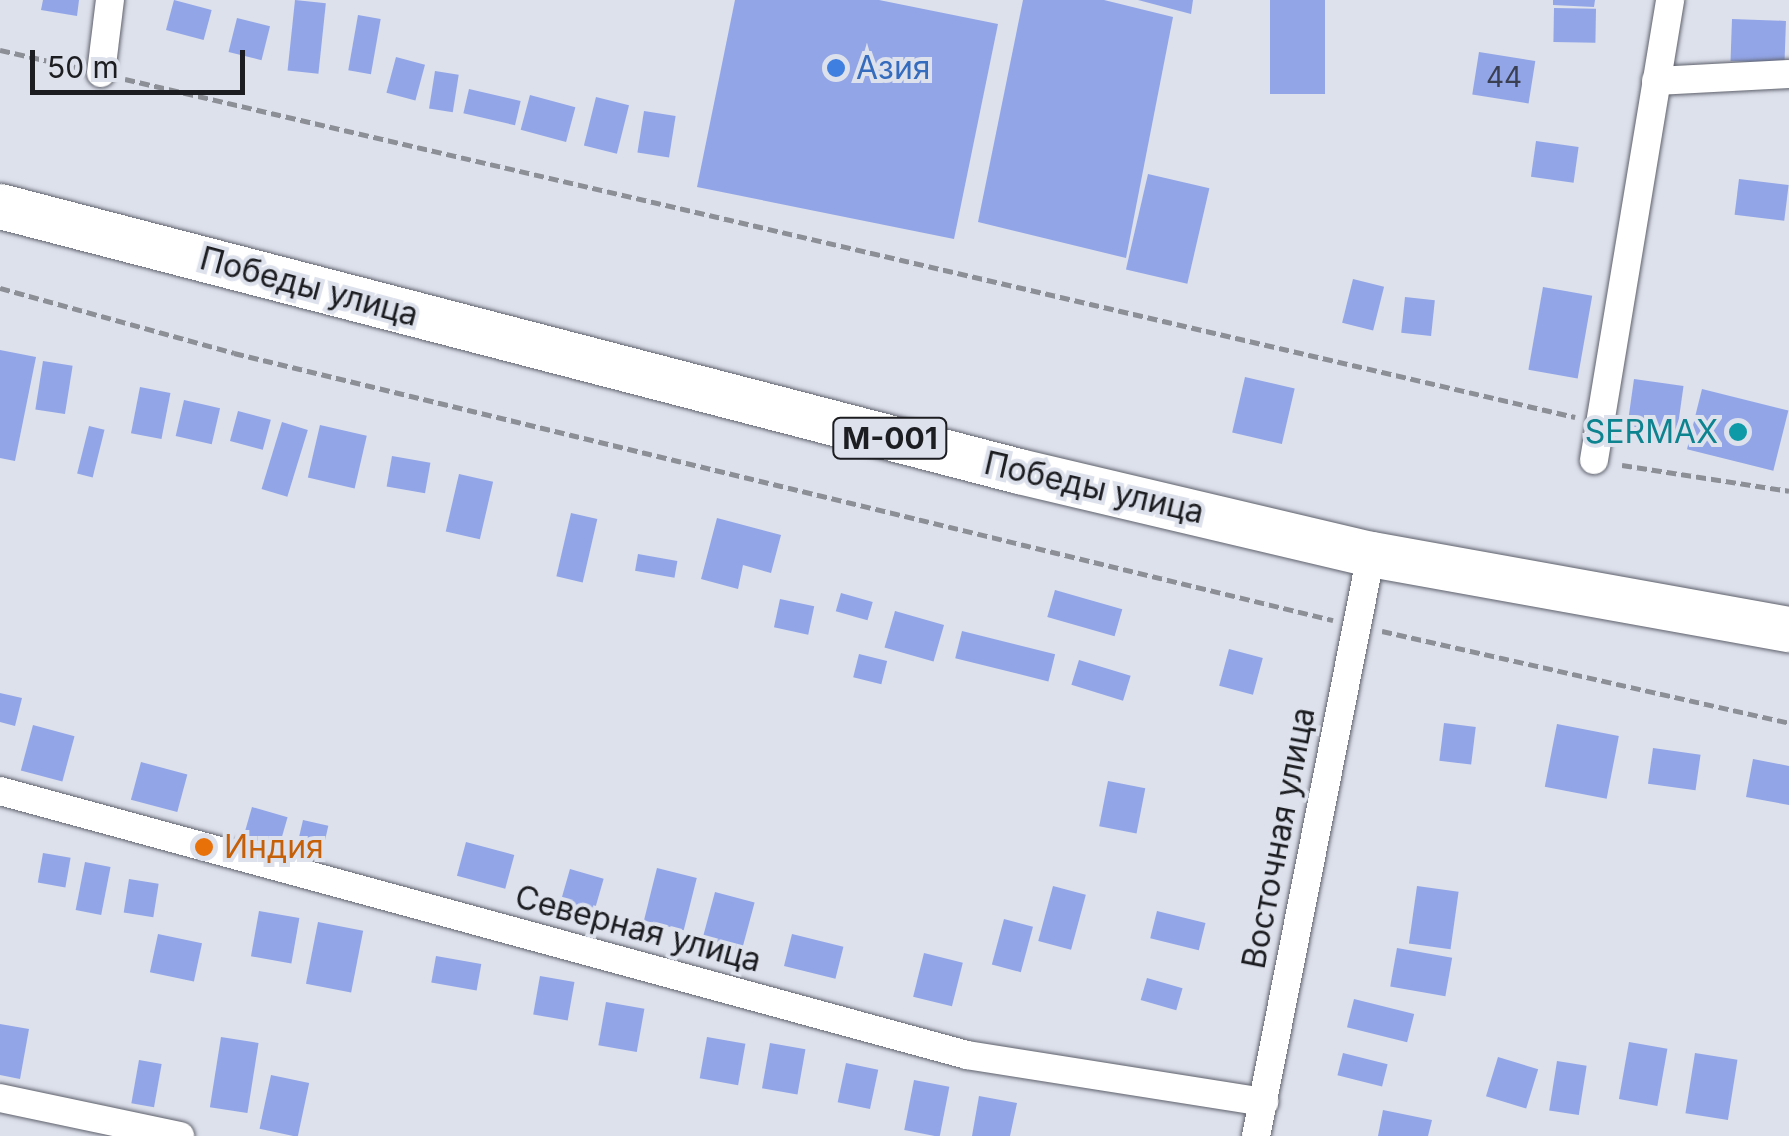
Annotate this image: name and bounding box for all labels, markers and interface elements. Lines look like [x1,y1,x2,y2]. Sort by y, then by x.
scale bar [35,30,250,92]
text: 50 m [47,49,119,85]
place label: Азия [856,49,931,87]
marker: Азия [825,57,847,79]
house number: 44 [1486,60,1522,94]
street label: Победы улица [196,239,422,335]
road number: М-001 [830,413,950,463]
place label: SERMAX [1585,413,1718,451]
marker: SERMAX [1727,421,1749,443]
street label: Победы улица [980,444,1208,532]
street label: Восточная улица [1235,704,1323,972]
place label: Индия [224,828,324,866]
marker: Индия [193,836,215,858]
street label: Северная улица [511,878,765,980]

